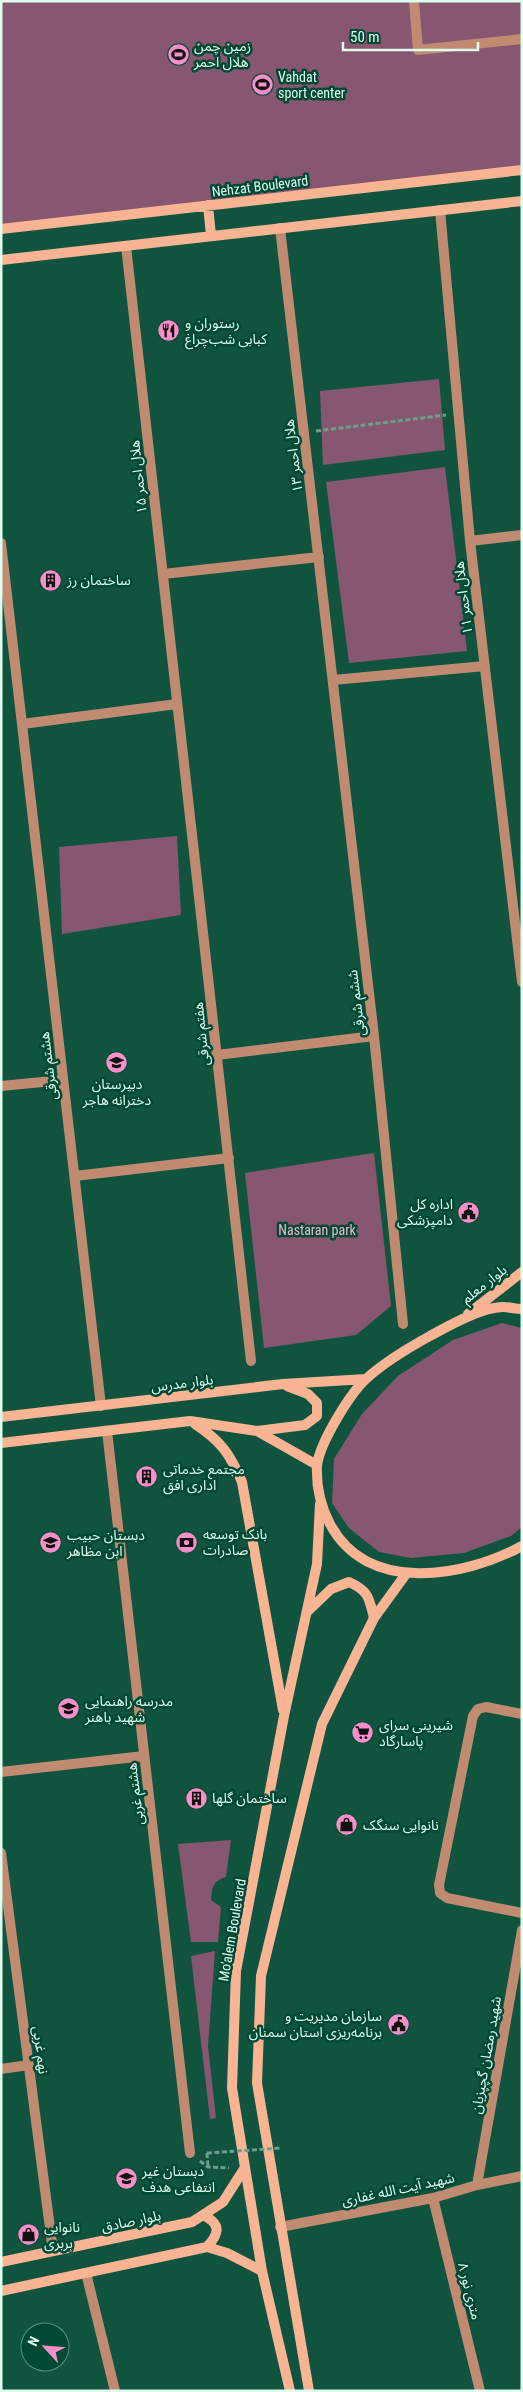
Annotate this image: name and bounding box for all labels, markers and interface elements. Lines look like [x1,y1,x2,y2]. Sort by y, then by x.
scale bar [343,20,478,52]
text: 50 m [350,28,380,46]
place label: زمین چمن هلال احمر [193,38,251,71]
sports icon: زمین چمن هلال احمر [166,42,190,66]
place label: Vahdat sport center [278,69,345,101]
sports icon: Vahdat sport center [250,73,274,97]
street label: Nehzat Boulevard [211,172,309,200]
place label: رستوران و کبابی شب‌چراغ [185,315,267,350]
restaurant icon: رستوران و کبابی شب‌چراغ [157,319,181,343]
street label: هلال احمر ۱۳ [281,418,306,494]
street label: هلال احمر ۱۵ [126,439,151,515]
street label: هلال احمر ۱۱ [451,560,476,636]
building icon: ساختمان رز [39,568,63,592]
place label: ساختمان رز [66,572,131,589]
street label: ششم شرقی [344,969,371,1037]
street label: هفتم شرقی [190,1001,215,1067]
street label: هشتم شرقی [36,1030,63,1101]
school or university icon: دبیرستان دخترانه هاجر [105,1050,129,1074]
place label: دبیرستان دخترانه هاجر [82,1076,151,1109]
place label: اداره کل دامپزشکی [397,1196,453,1230]
public building icon: اداره کل دامپزشکی [457,1200,481,1224]
park label: Nastaran park [278,1222,356,1238]
street label: بلوار معلم [458,1261,512,1309]
street label: بلوار مدرس [150,1371,214,1396]
place label: مجتمع خدماتی اداری افق [163,1461,245,1495]
building icon: مجتمع خدماتی اداری افق [135,1465,159,1489]
place label: بانک توسعه صادرات [203,1526,268,1559]
place label: دبستان حبیب ابن مظاهر [66,1527,145,1560]
bank icon: بانک توسعه صادرات [175,1530,199,1554]
school or university icon: دبستان حبیب ابن مظاهر [39,1531,63,1555]
place label: مدرسه راهنمایی شهید باهنر [84,1693,173,1726]
school or university icon: مدرسه راهنمایی شهید باهنر [57,1697,81,1721]
place label: شیرینی سرای پاسارگاد [379,1717,453,1751]
supermarket icon: شیرینی سرای پاسارگاد [351,1721,375,1745]
street label: هشتم غربی [123,1762,150,1826]
building icon: ساختمان گلها [184,1786,208,1810]
place label: ساختمان گلها [212,1790,287,1807]
shop icon: نانوایی سنگک [335,1813,359,1837]
place label: نانوایی سنگک [363,1817,439,1834]
street label: Mo'alem Boulevard [215,1877,249,1983]
street label: شهید رمضان گچپزیان [468,1995,506,2115]
place label: سازمان مدیریت و برنامه‌ریزی استان سمنان [249,2008,382,2041]
public building icon: سازمان مدیریت و برنامه‌ریزی استان سمنان [386,2012,410,2036]
street label: نهم غربی [27,2025,52,2075]
place label: دبستان غیر انتفاعی هدف [141,2163,215,2196]
school or university icon: دبستان غیر انتفاعی هدف [114,2167,138,2191]
street label: شهید آیت الله غفاری [340,2169,456,2210]
street label: بلوار صادق [100,2207,163,2236]
place label: نانوایی بربری [44,2219,80,2252]
shop icon: نانوایی بربری [16,2223,40,2247]
street label: ۸ متری نور [454,2261,485,2322]
north arrow [20,2322,70,2372]
text: N [24,2334,42,2349]

